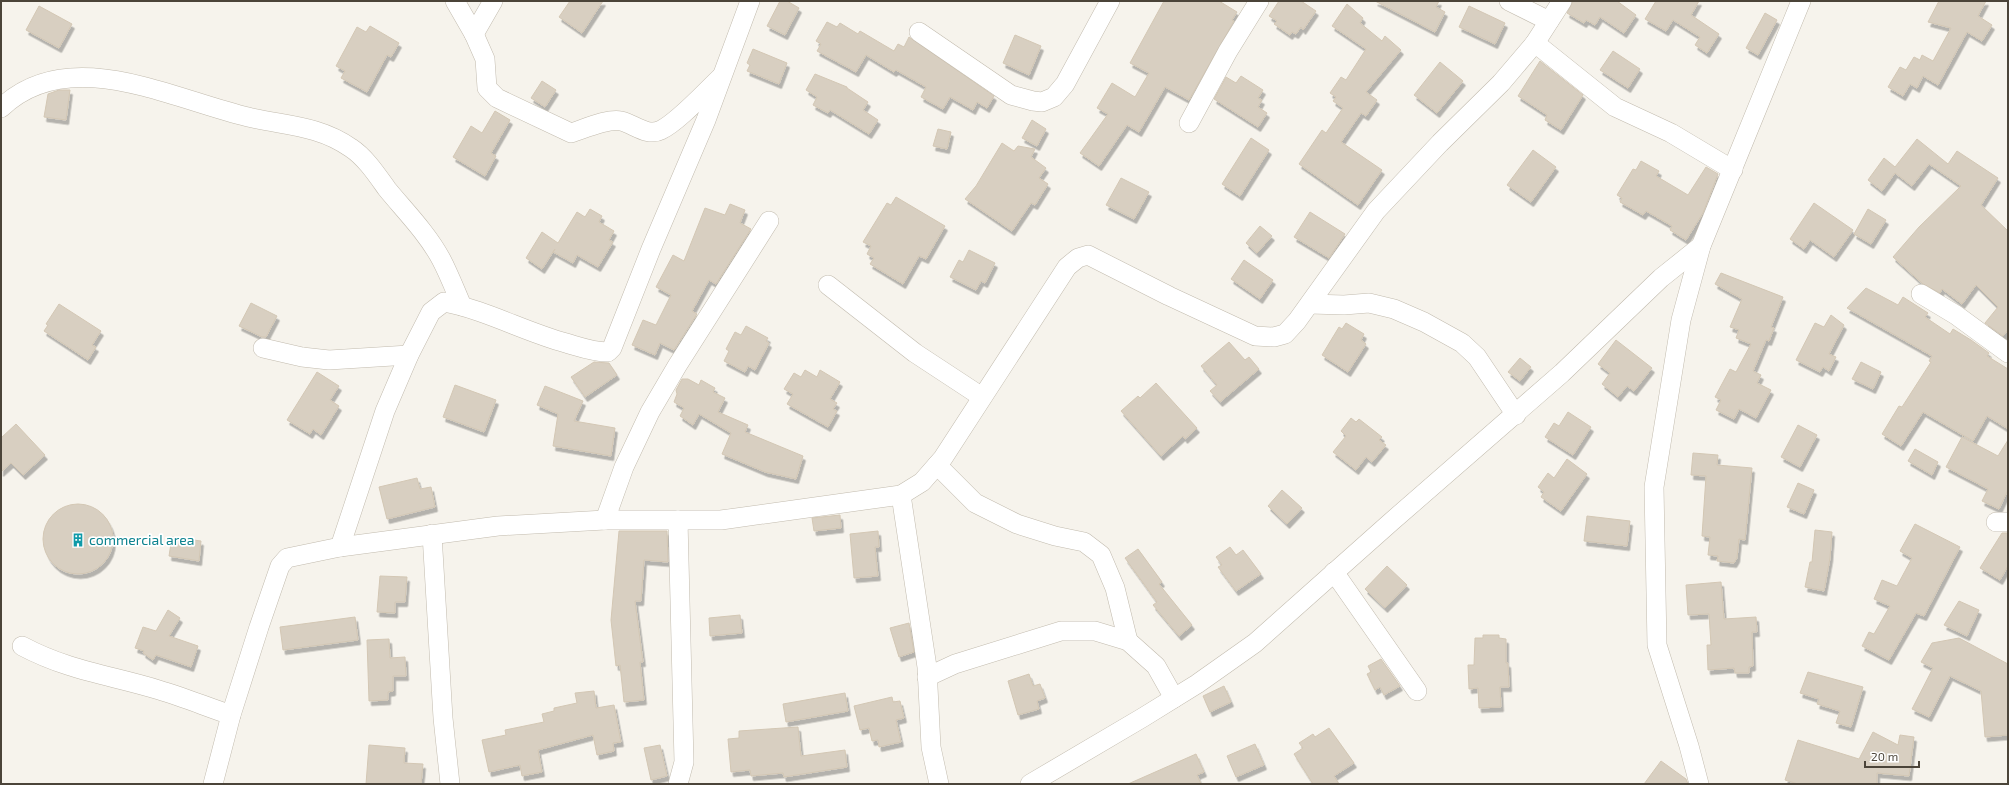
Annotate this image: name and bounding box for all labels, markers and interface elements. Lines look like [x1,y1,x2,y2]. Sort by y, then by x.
place label: commercial area [89,531,194,548]
building icon: commercial area [70,532,86,548]
scale bar [1865,743,1919,769]
text: 20 m [1871,749,1898,763]

